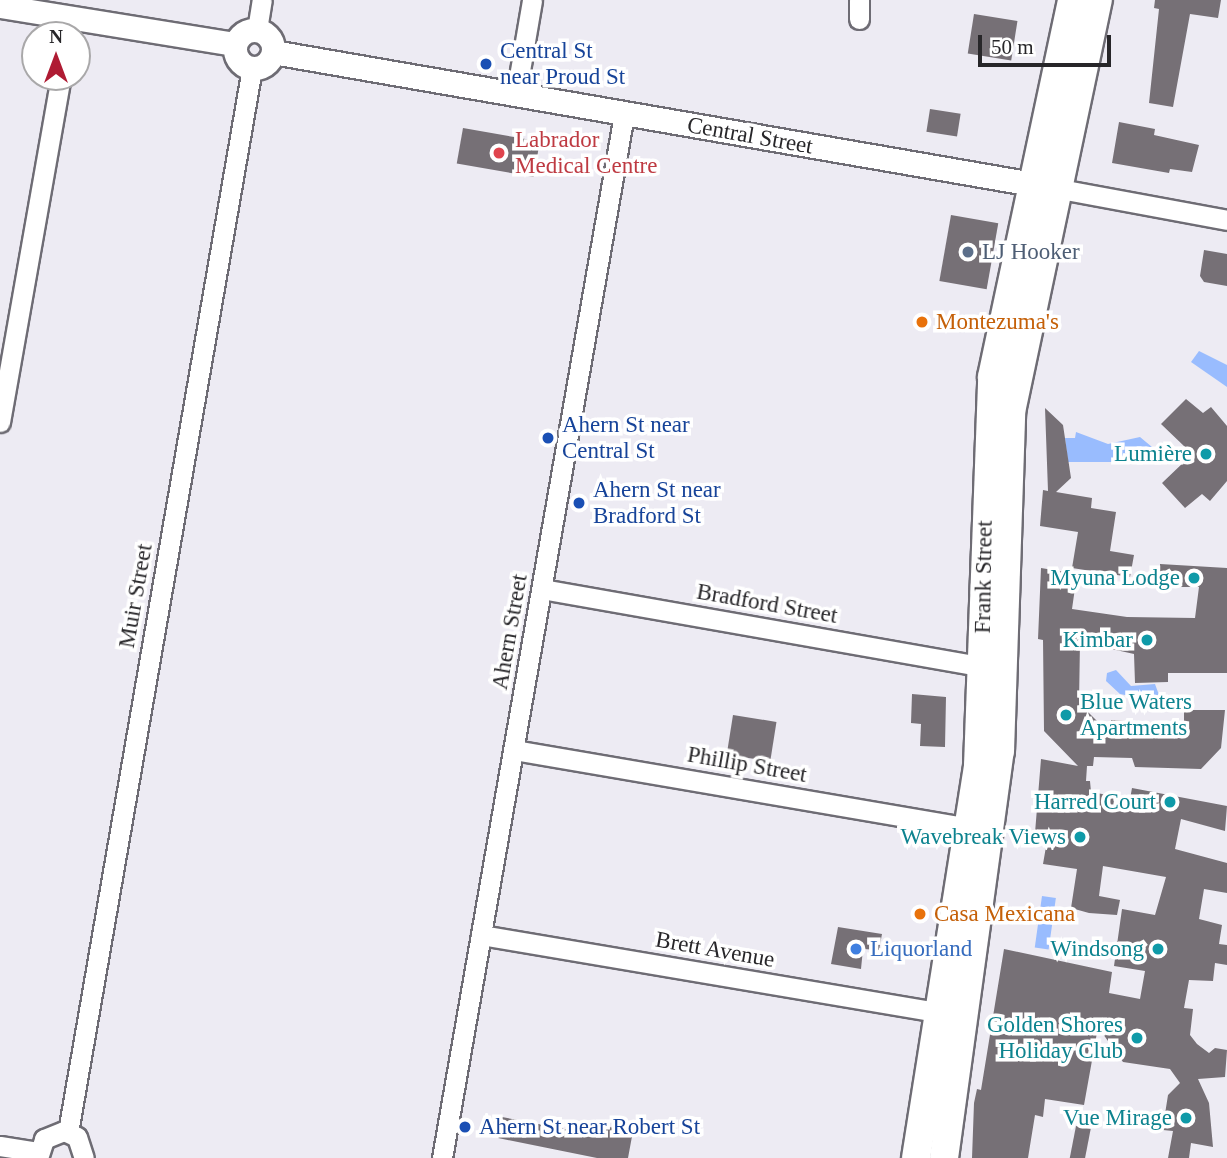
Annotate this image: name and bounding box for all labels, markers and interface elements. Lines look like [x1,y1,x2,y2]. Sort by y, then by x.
north arrow [21,21,91,91]
scale bar [982,21,1115,65]
text: N [49,26,63,47]
text: 50 m [991,35,1034,59]
place label: Central St near Proud St [500,37,625,91]
marker: Central St near Proud St [478,56,494,72]
street label: Central Street [685,111,815,161]
place label: Labrador Medical Centre [515,126,657,180]
marker: Labrador Medical Centre [489,143,509,163]
place label: LJ Hooker [982,238,1080,266]
marker: LJ Hooker [960,244,976,260]
place label: Montezuma's [936,308,1059,336]
marker: Montezuma's [914,314,930,330]
place label: Ahern St near Central St [562,411,690,465]
marker: Ahern St near Central St [540,430,556,446]
place label: Lumière [1114,440,1192,468]
marker: Lumière [1198,446,1214,462]
place label: Ahern St near Bradford St [593,476,721,530]
marker: Ahern St near Bradford St [571,495,587,511]
street label: Frank Street [969,520,999,634]
street label: Muir Street [113,542,159,650]
place label: Myuna Lodge [1050,564,1180,592]
marker: Myuna Lodge [1186,570,1202,586]
street label: Ahern Street [486,572,534,692]
street label: Bradford Street [694,578,840,630]
place label: Kimbar [1063,626,1133,654]
marker: Kimbar [1139,632,1155,648]
place label: Blue Waters Apartments [1080,688,1192,742]
marker: Blue Waters Apartments [1058,707,1074,723]
street label: Phillip Street [685,741,809,789]
place label: Harred Court [1034,788,1156,816]
marker: Harred Court [1162,794,1178,810]
place label: Wavebreak Views [900,823,1066,851]
marker: Wavebreak Views [1072,829,1088,845]
place label: Casa Mexicana [934,900,1075,928]
marker: Casa Mexicana [912,906,928,922]
street label: Brett Avenue [653,926,777,974]
place label: Liquorland [870,935,972,963]
place label: Windsong [1050,935,1144,963]
marker: Liquorland [848,941,864,957]
marker: Windsong [1150,941,1166,957]
place label: Golden Shores Holiday Club [987,1011,1123,1065]
marker: Golden Shores Holiday Club [1129,1030,1145,1046]
place label: Vue Mirage [1063,1104,1172,1132]
marker: Vue Mirage [1178,1110,1194,1126]
place label: Ahern St near Robert St [479,1113,700,1141]
marker: Ahern St near Robert St [457,1119,473,1135]

